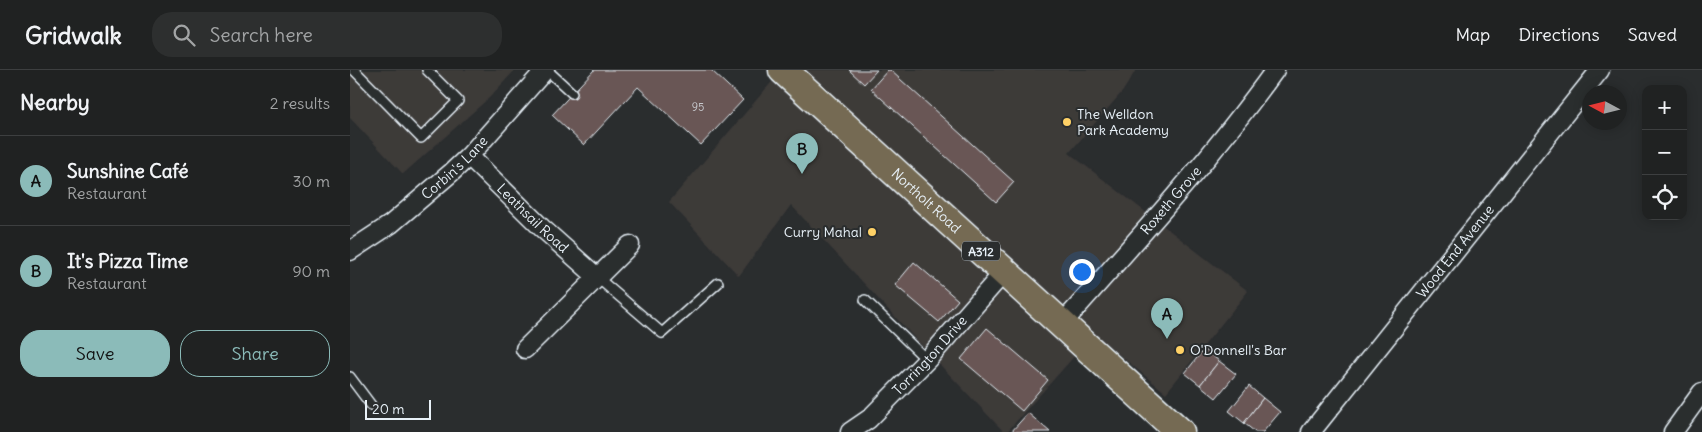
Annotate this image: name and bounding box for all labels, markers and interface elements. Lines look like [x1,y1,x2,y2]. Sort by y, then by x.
search box [152,12,502,57]
text: Gridwalk [25,20,122,50]
icon: search [170,21,198,49]
text: Search here [210,23,313,47]
text: Map [1455,23,1490,46]
text: Directions [1518,23,1600,46]
text: Saved [1628,23,1677,46]
north arrow [1582,85,1627,130]
map controls [1642,85,1687,220]
button: + [1642,85,1687,130]
text: Nearby [20,89,90,116]
text: 2 results [270,93,330,113]
house number: 95 [692,100,704,114]
place label: The Welldon Park Academy [1077,105,1169,139]
marker: The Welldon Park Academy [1061,116,1073,128]
button: − [1642,130,1687,175]
street label: Corbin's Lane [417,132,492,203]
pin: B [786,133,818,174]
text: Sunshine Café [67,159,188,183]
street label: Roxeth Grove [1136,163,1205,238]
street label: Northolt Road [888,164,965,237]
text: A [31,171,41,191]
text: 30 m [293,171,330,191]
button: locate [1642,175,1687,220]
street label: Leathsail Road [493,180,572,256]
text: Restaurant [67,183,147,203]
street label: Wood End Avenue [1412,201,1498,302]
place label: Curry Mahal [784,223,862,241]
marker: Curry Mahal [866,226,878,238]
road number: A312 [962,242,1000,260]
text: It's Pizza Time [67,249,188,273]
your location [1069,259,1095,285]
text: B [31,261,41,281]
text: 90 m [292,261,330,281]
text: Restaurant [67,273,147,293]
pin: A [1151,298,1183,339]
street label: Torrington Drive [889,312,971,399]
button: Save [20,330,170,377]
button: Share [180,330,330,377]
place label: O'Donnell's Bar [1190,341,1287,359]
marker: O'Donnell's Bar [1174,344,1186,356]
scale bar [365,397,431,420]
text: 20 m [372,400,405,418]

